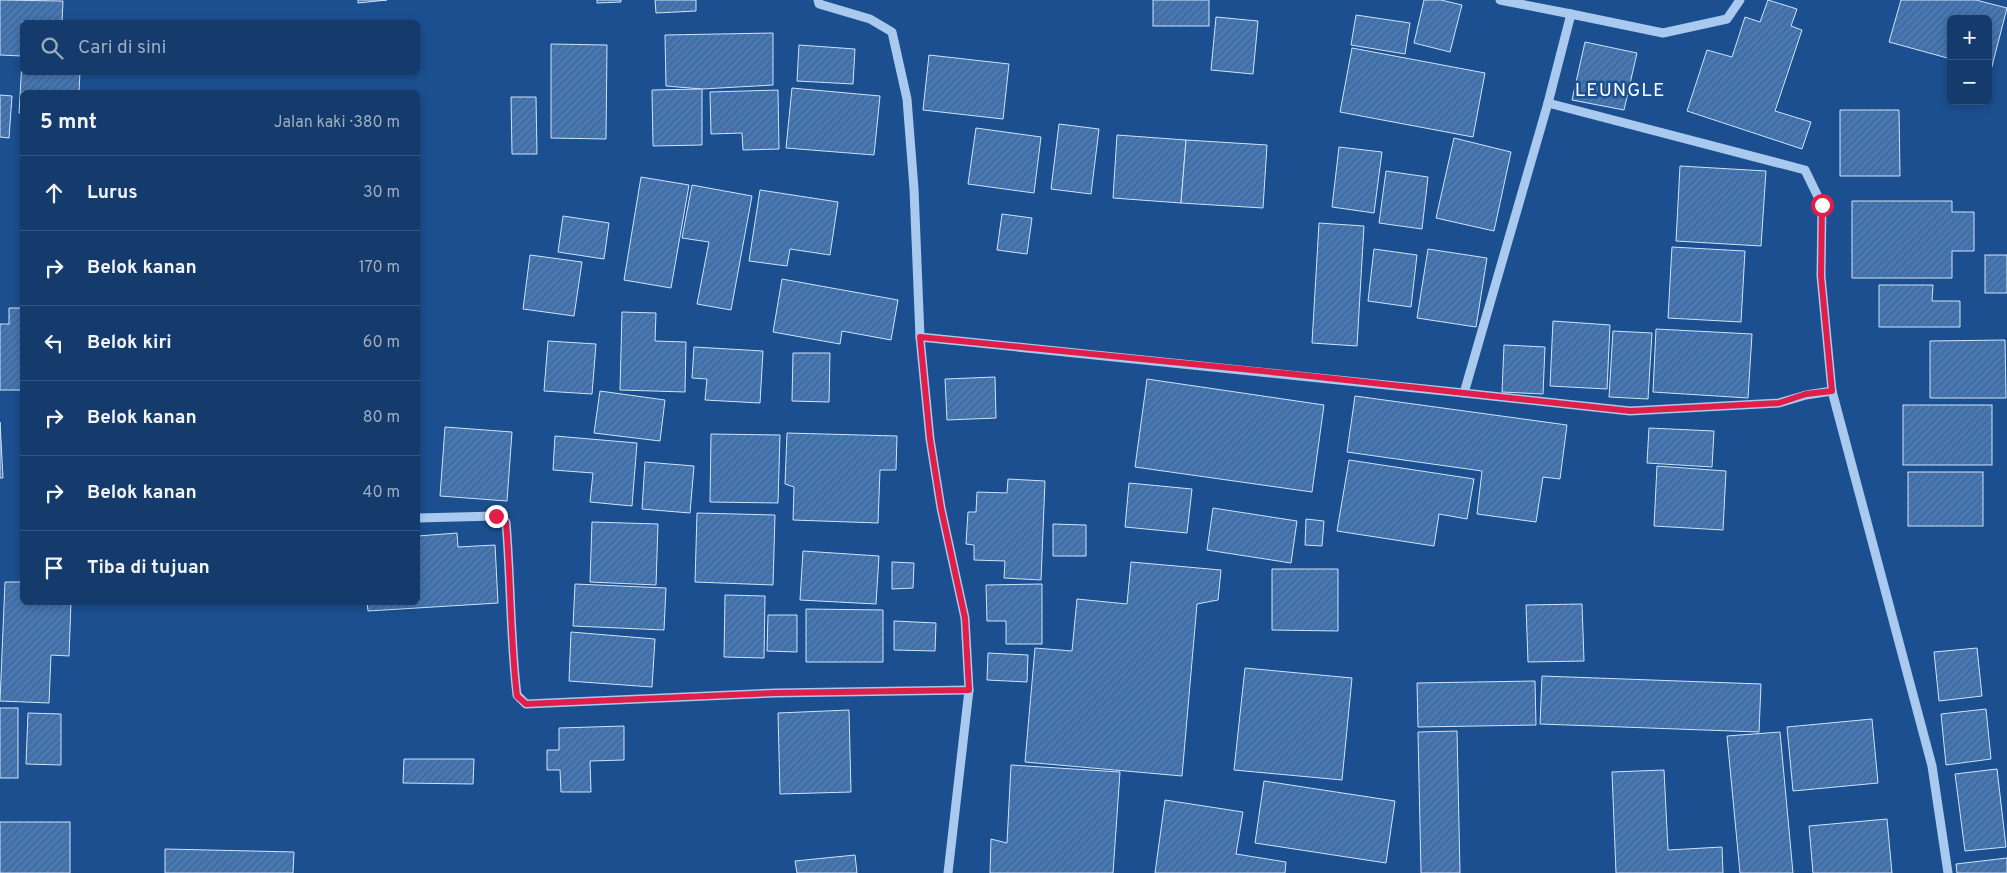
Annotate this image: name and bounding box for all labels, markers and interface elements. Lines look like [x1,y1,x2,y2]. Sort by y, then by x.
map controls [1947,15,1992,105]
button: + [1947,15,1992,60]
search box [20,20,420,75]
icon: search [38,34,66,62]
text: Cari di sini [78,36,166,60]
button: − [1947,60,1992,105]
district label: LEUNGLE [1575,79,1665,103]
text: 5 mnt [40,109,97,136]
text: Jalan kaki · 380 m [274,113,400,133]
icon: ahead [40,179,68,207]
text: Lurus [87,181,138,205]
text: 30 m [363,183,400,203]
route start [1811,194,1834,217]
icon: right [40,254,68,282]
text: Belok kanan [87,256,197,280]
text: 170 m [359,258,400,278]
icon: left [40,329,68,357]
text: Belok kiri [87,331,172,355]
text: 60 m [363,333,400,353]
icon: right [40,404,68,432]
text: Belok kanan [87,406,197,430]
text: 80 m [363,408,400,428]
icon: right [40,479,68,507]
text: Belok kanan [87,481,197,505]
text: 40 m [362,483,400,503]
route end [485,505,508,528]
icon: arrive [40,554,68,582]
text: Tiba di tujuan [87,556,210,580]

